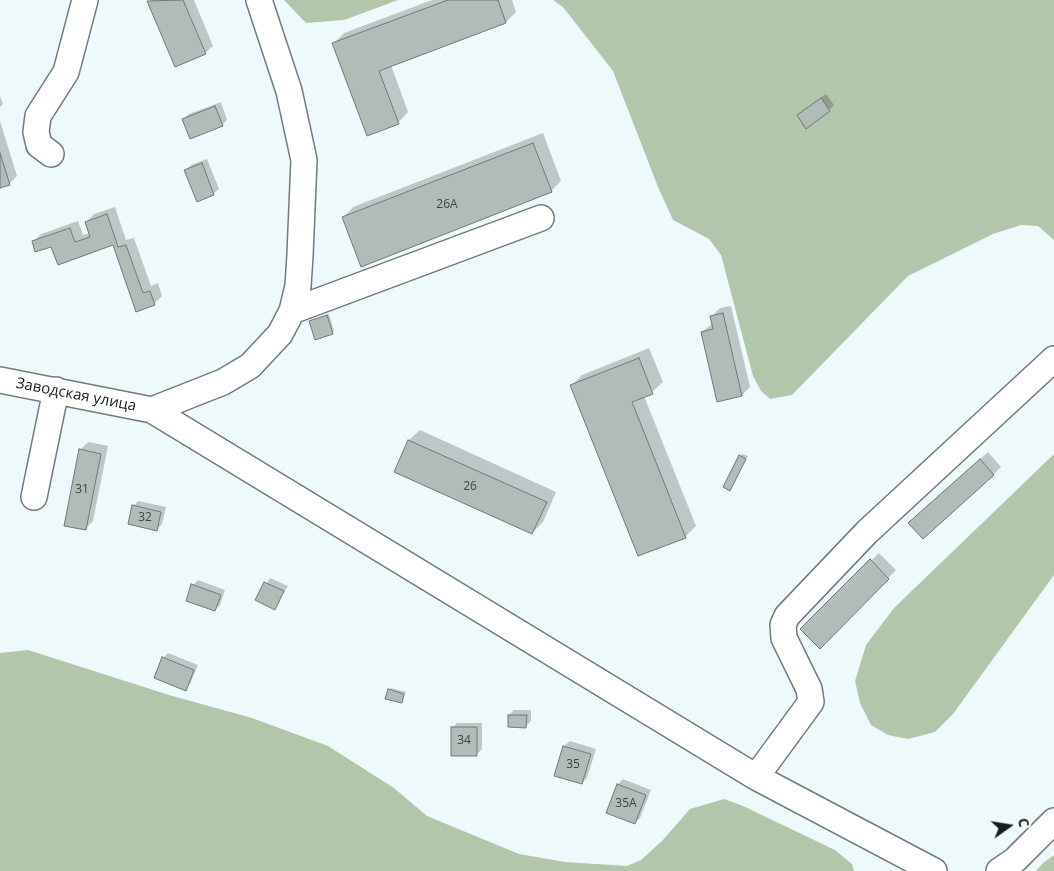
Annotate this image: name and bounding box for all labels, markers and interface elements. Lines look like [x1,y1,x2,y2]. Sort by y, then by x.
house number: 26А [436,198,458,212]
street label: Заводская улица [14,375,138,415]
house number: 26 [463,480,477,494]
house number: 31 [75,483,89,497]
house number: 32 [138,511,152,525]
house number: 34 [457,734,471,748]
house number: 35 [566,758,580,772]
house number: 35А [615,797,637,811]
north arrow [984,801,1034,851]
text: С [1014,816,1034,829]

